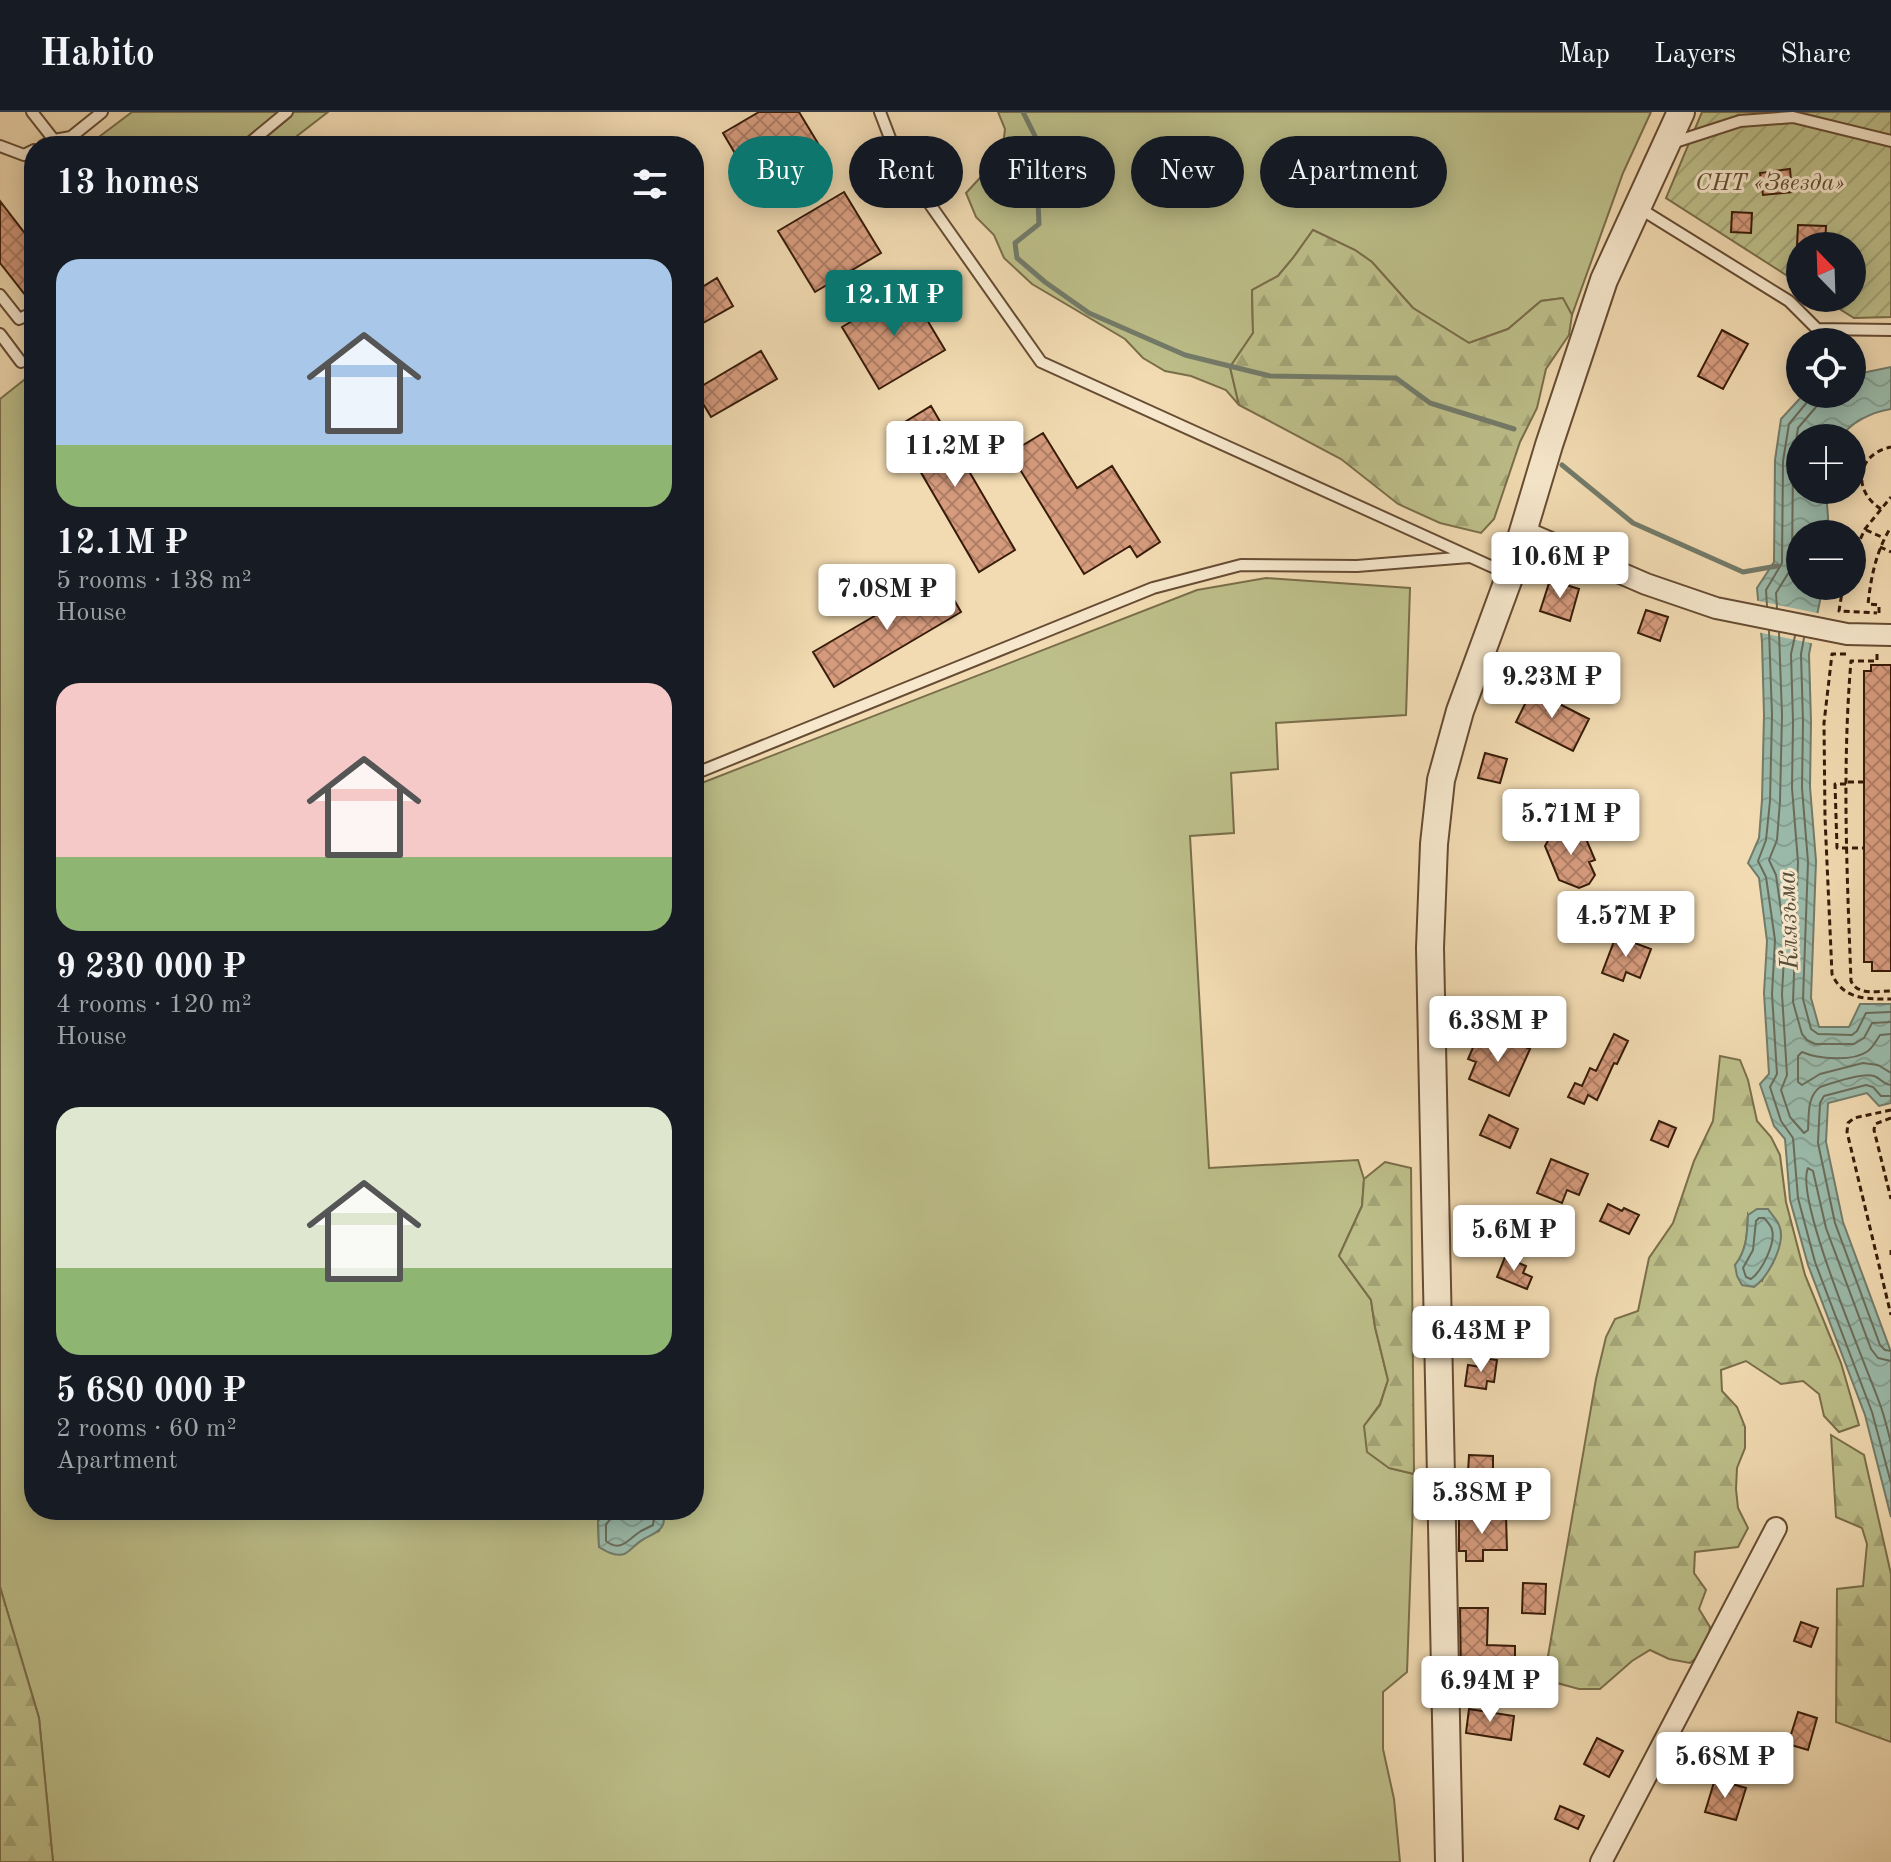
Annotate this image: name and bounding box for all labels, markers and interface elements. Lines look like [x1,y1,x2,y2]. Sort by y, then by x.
text: Habito [40,36,155,74]
text: Map [1558,41,1610,69]
text: Layers [1654,41,1736,69]
text: Share [1780,41,1851,69]
chip: Buy [728,136,833,208]
chip: Rent [849,136,963,208]
chip: Filters [979,136,1115,208]
chip: New [1131,136,1244,208]
chip: Apartment [1260,136,1447,208]
icon: filters [628,162,672,206]
text: 13 homes [56,167,199,201]
park label: СНТ «Звезда» [1695,171,1845,196]
north arrow [1786,232,1866,312]
map controls [1786,232,1866,600]
pin: 12.1M ₽ [820,270,968,338]
text: 12.1M ₽ [843,283,945,309]
icon: home [292,311,436,455]
button: locate [1786,328,1866,408]
pin: 11.2M ₽ [881,421,1029,489]
button: + [1786,424,1866,504]
text: 11.2M ₽ [904,434,1006,460]
button: − [1786,520,1866,600]
text: 12.1M ₽ [56,527,188,561]
pin: 10.6M ₽ [1486,532,1634,600]
text: 10.6M ₽ [1509,545,1611,571]
pin: 7.08M ₽ [813,564,961,632]
text: 5 rooms · 138 m² [56,568,252,594]
text: 7.08M ₽ [836,577,938,603]
text: House [56,600,127,626]
pin: 9.23M ₽ [1478,652,1626,720]
text: 9.23M ₽ [1501,665,1603,691]
icon: home [292,735,436,879]
pin: 5.71M ₽ [1497,789,1645,857]
text: 5.71M ₽ [1520,802,1622,828]
water label: Клязьма [1774,869,1804,971]
pin: 4.57M ₽ [1552,891,1700,959]
text: 4.57M ₽ [1575,904,1677,930]
text: 9 230 000 ₽ [56,951,246,985]
text: 4 rooms · 120 m² [56,992,252,1018]
pin: 6.38M ₽ [1424,996,1572,1064]
text: 6.38M ₽ [1447,1009,1549,1035]
text: House [56,1024,127,1050]
icon: home [292,1159,436,1303]
pin: 5.6M ₽ [1449,1205,1579,1273]
text: 5.6M ₽ [1471,1218,1557,1244]
pin: 6.43M ₽ [1407,1306,1555,1374]
text: 6.43M ₽ [1430,1319,1532,1345]
text: 5 680 000 ₽ [56,1375,246,1409]
text: 2 rooms · 60 m² [56,1416,237,1442]
text: Apartment [56,1448,178,1474]
pin: 5.38M ₽ [1408,1468,1556,1536]
text: 5.38M ₽ [1431,1481,1533,1507]
pin: 6.94M ₽ [1416,1656,1564,1724]
text: 6.94M ₽ [1439,1669,1541,1695]
pin: 5.68M ₽ [1651,1732,1799,1800]
text: 5.68M ₽ [1674,1745,1776,1771]

